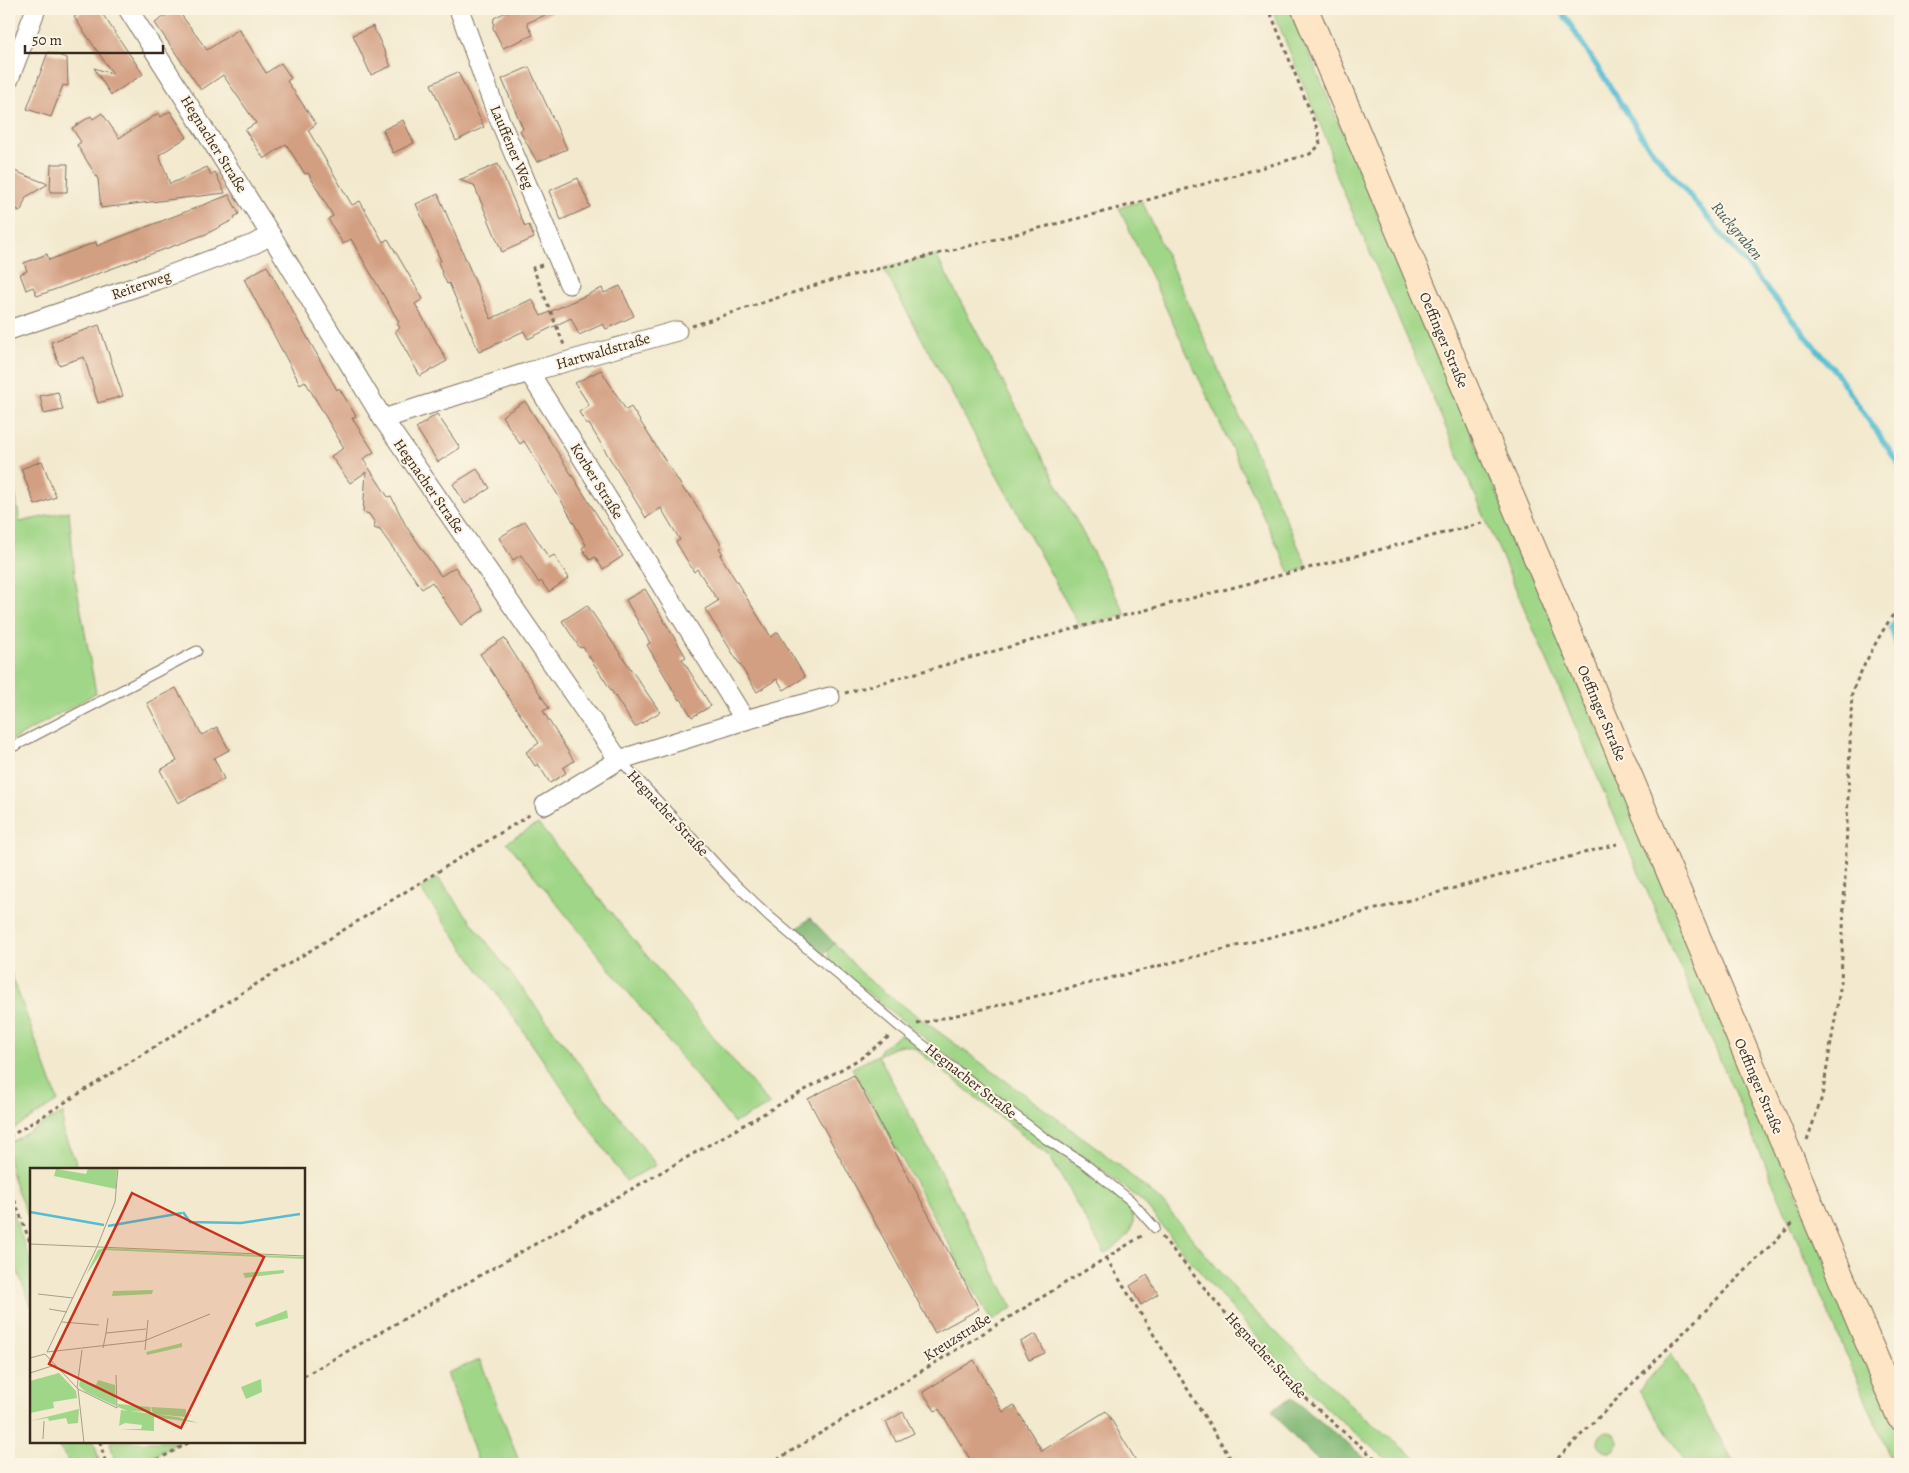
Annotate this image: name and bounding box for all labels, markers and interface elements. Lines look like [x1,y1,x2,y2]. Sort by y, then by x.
scale bar [25,22,162,54]
text: 50 m [32,30,62,50]
street label: Hegnacher Straße [176,92,252,197]
street label: Lauffener Weg [485,102,539,192]
water label: Ruckgraben [1706,197,1768,265]
street label: Reiterweg [109,265,174,305]
street label: Oeffinger Straße [1415,289,1473,391]
street label: Hartwaldstraße [554,328,653,374]
street label: Hegnacher Straße [389,435,469,537]
street label: Korber Straße [566,439,628,523]
street label: Oeffinger Straße [1573,662,1631,764]
street label: Hegnacher Straße [623,766,713,861]
street label: Oeffinger Straße [1730,1035,1788,1137]
street label: Hegnacher Straße [921,1039,1021,1123]
inset map [30,1168,305,1443]
street label: Kreuzstraße [920,1308,995,1366]
street label: Hegnacher Straße [1221,1308,1311,1403]

